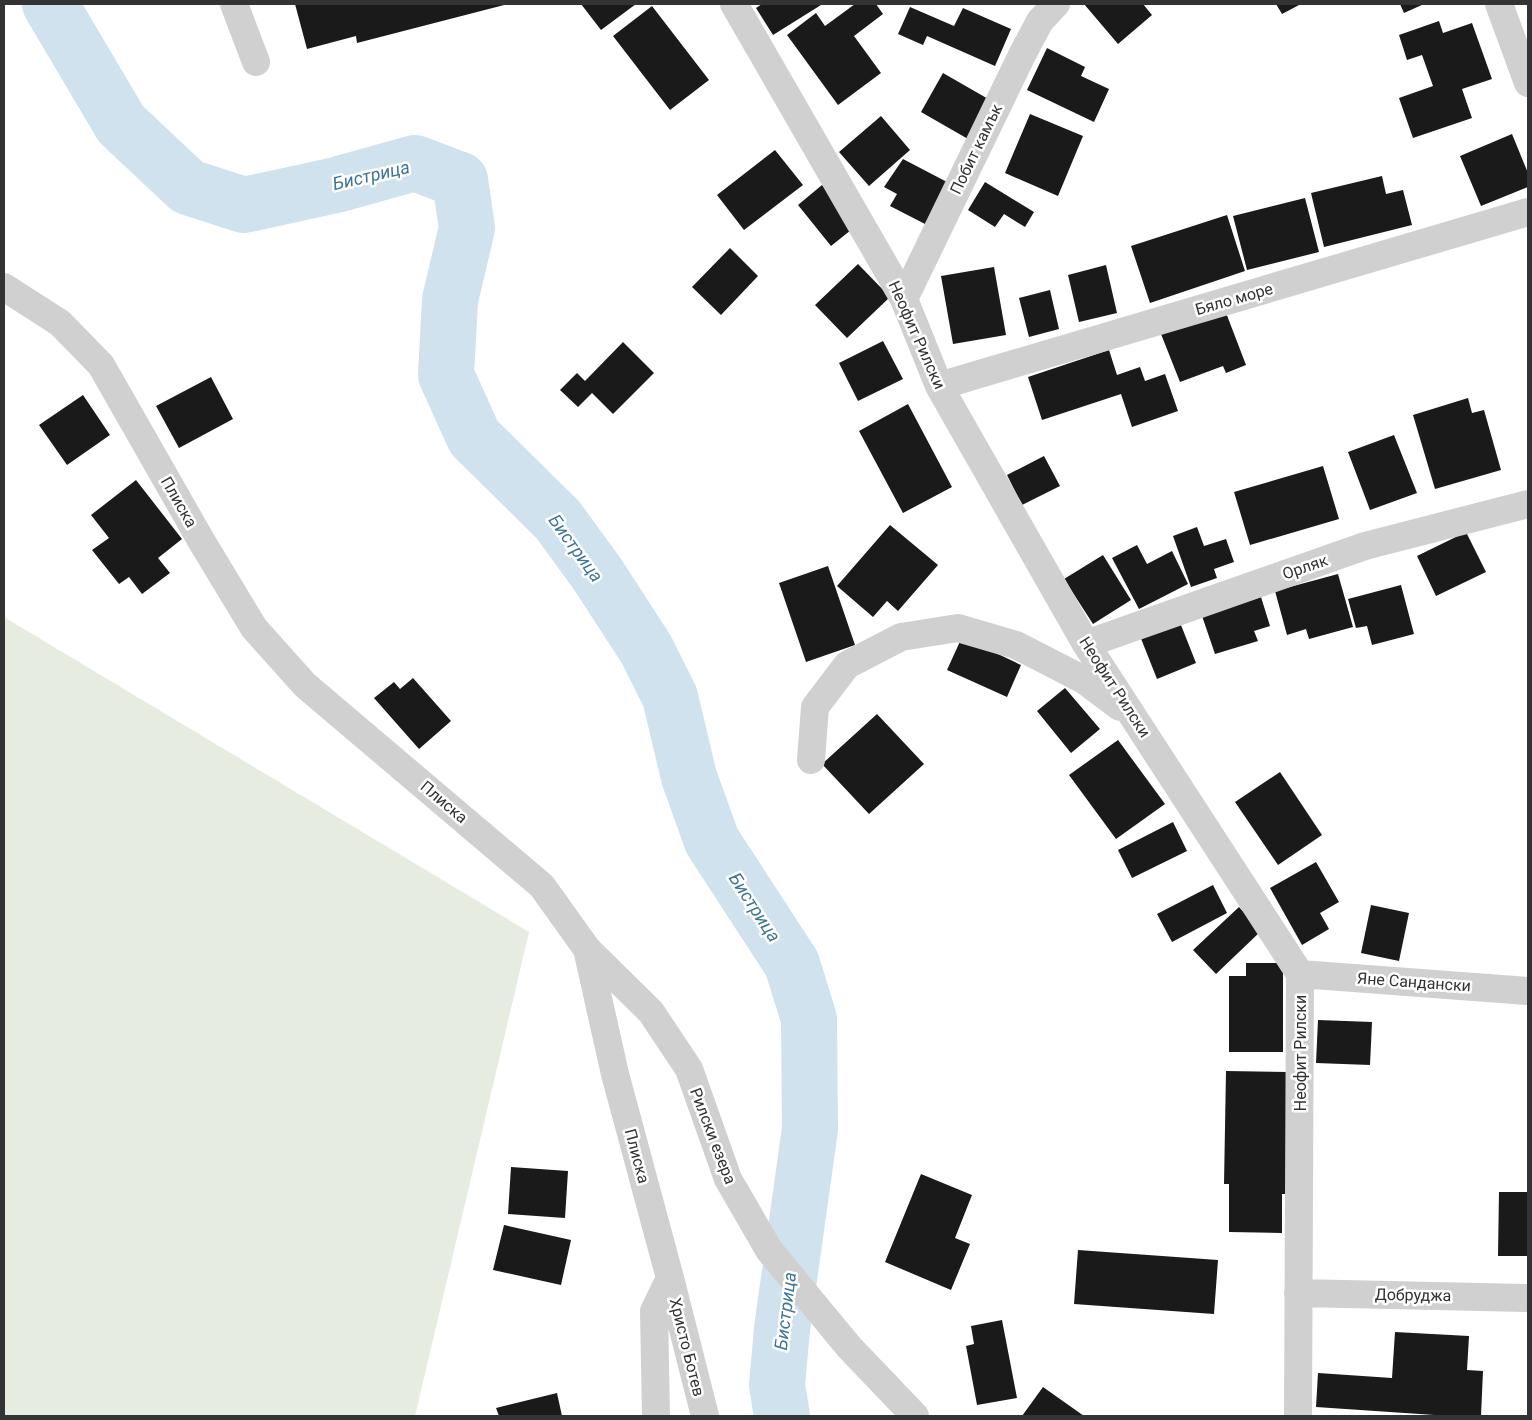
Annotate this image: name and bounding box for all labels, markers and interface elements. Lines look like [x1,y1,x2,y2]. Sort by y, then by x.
street label: Побит камък [946,100,1006,197]
water label: Бистрица [330,156,412,194]
street label: Неофит Рилски [885,278,949,392]
street label: Бяло море [1193,279,1275,319]
street label: Плиска [157,473,201,531]
water label: Бистрица [544,510,608,586]
street label: Орляк [1280,550,1330,584]
street label: Неофит Рилски [1075,633,1155,741]
street label: Плиска [417,777,471,827]
water label: Бистрица [725,868,785,946]
street label: Яне Сандански [1356,969,1472,995]
street label: Неофит Рилски [1291,995,1310,1111]
street label: Рилски езера [686,1085,740,1187]
street label: Плиска [621,1127,653,1185]
water label: Бистрица [770,1271,800,1351]
street label: Добруджа [1375,1285,1451,1305]
street label: Христо Ботев [666,1296,708,1398]

